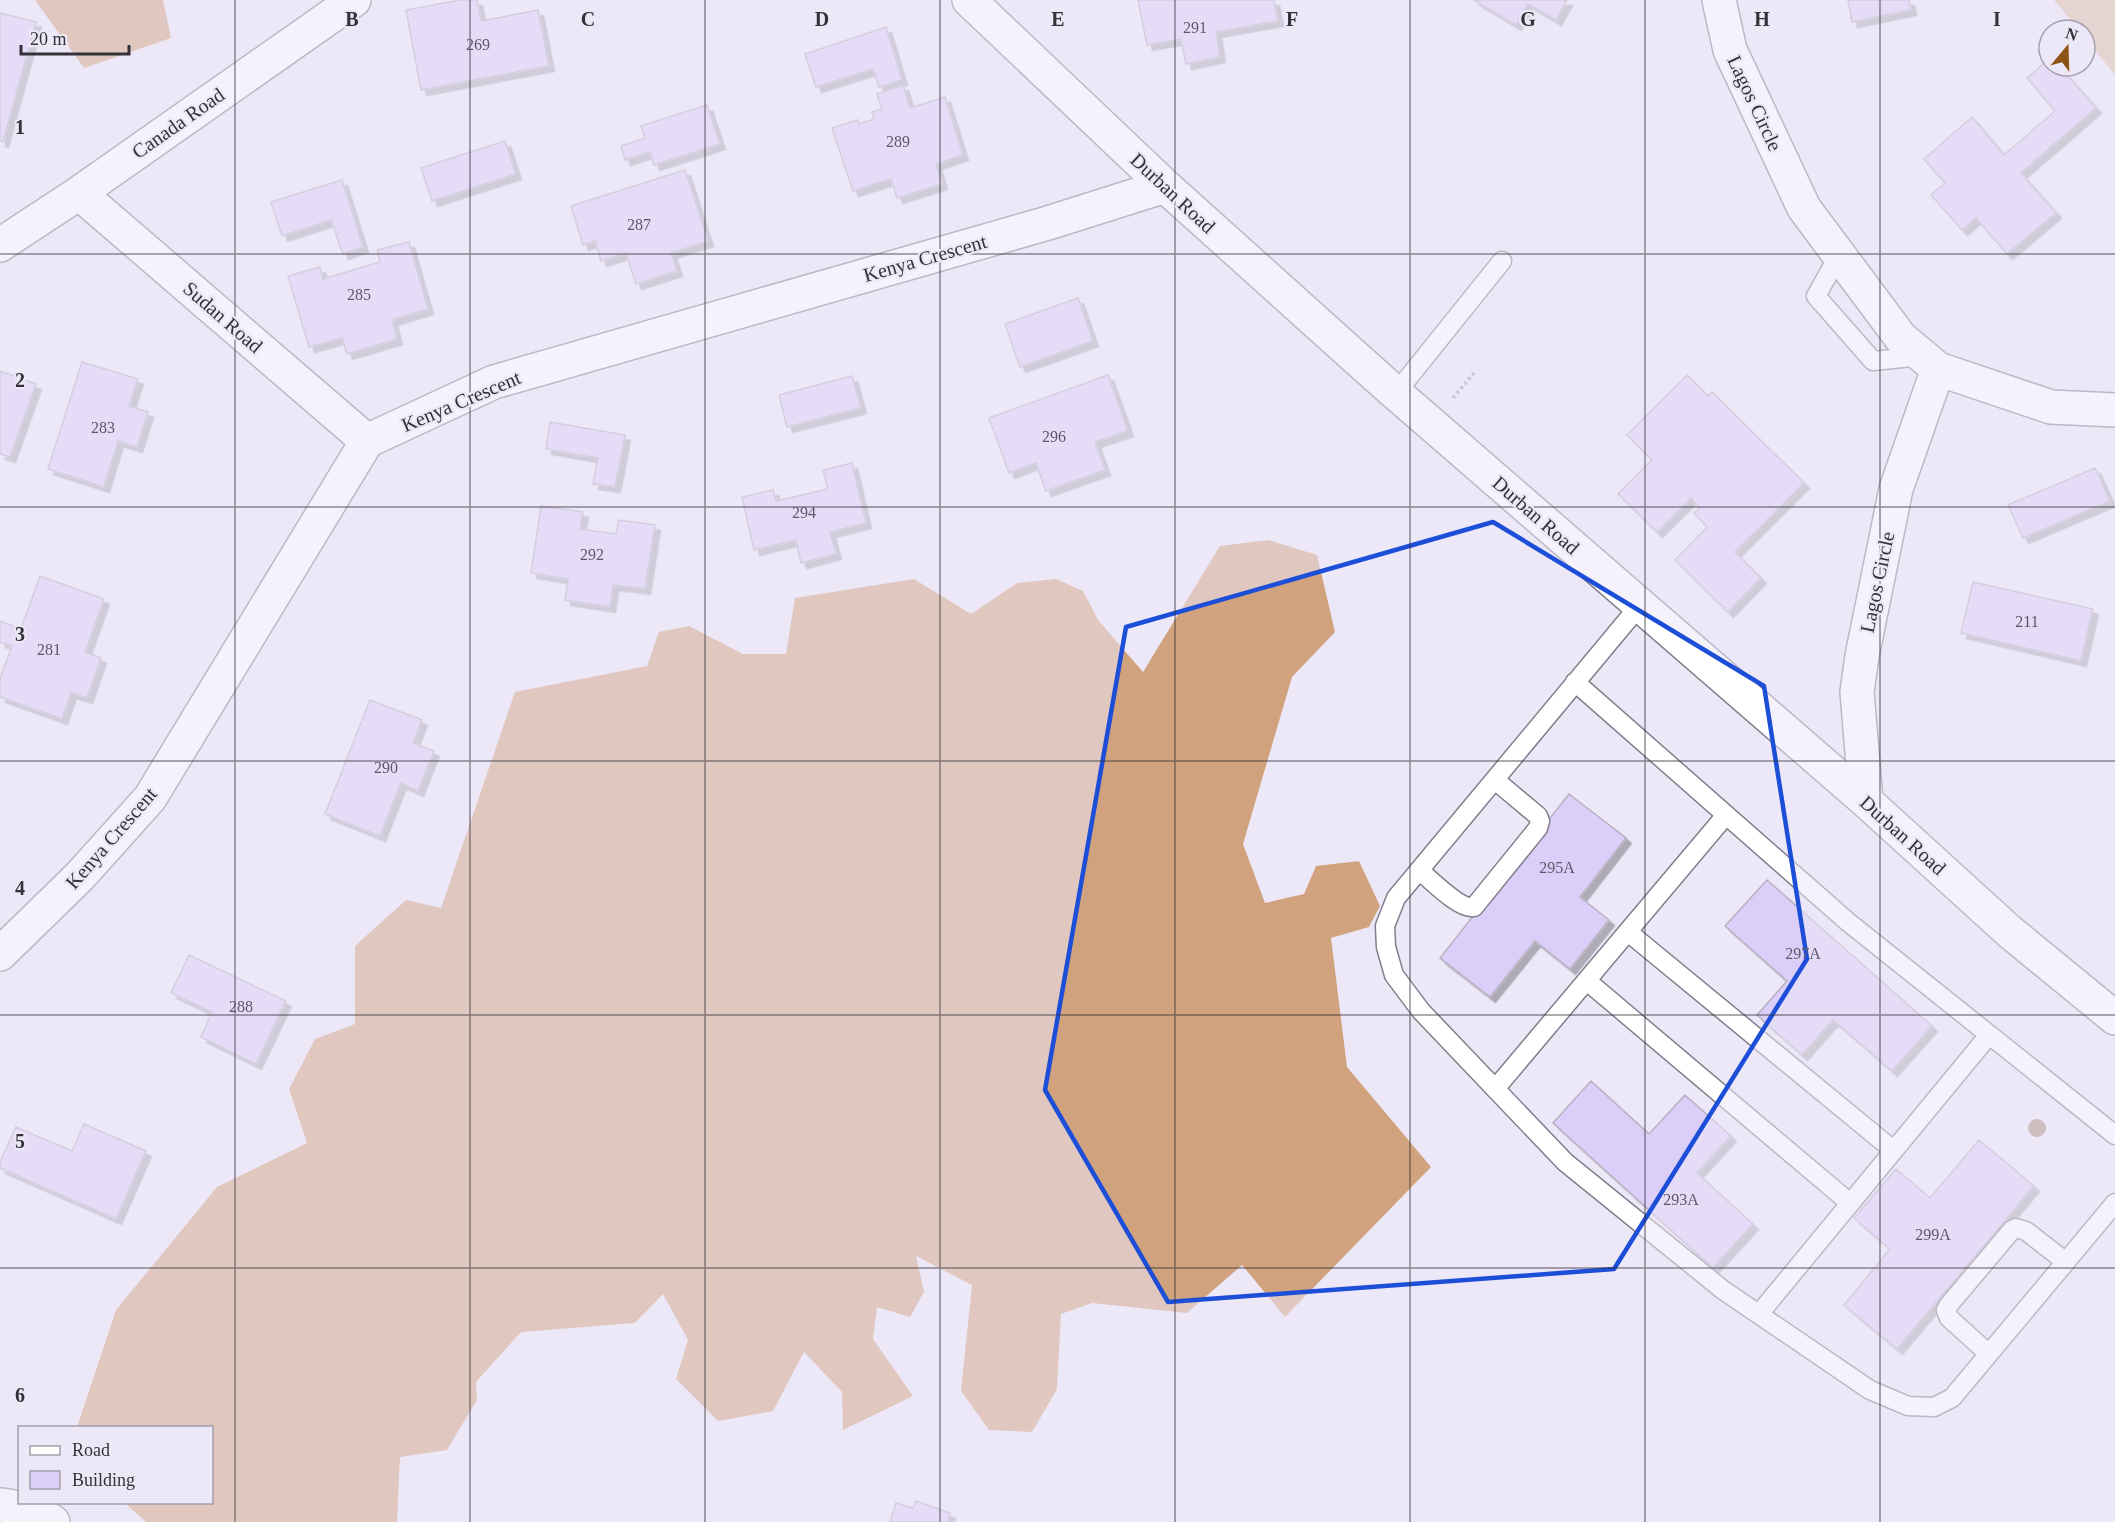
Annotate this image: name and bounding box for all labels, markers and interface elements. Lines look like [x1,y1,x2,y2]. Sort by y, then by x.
text: B [345,8,359,30]
text: C [581,8,595,30]
text: D [815,8,829,30]
text: E [1051,8,1065,30]
text: F [1286,8,1298,30]
text: G [1520,8,1536,30]
text: H [1754,8,1770,30]
text: I [1993,8,2001,30]
scale bar [21,18,129,56]
north arrow [2037,18,2097,78]
house number: 291 [1183,19,1207,36]
text: N [2063,24,2080,44]
text: 20 m [30,29,67,49]
house number: 269 [466,36,490,53]
street label: Lagos Circle [1722,52,1787,155]
street label: Canada Road [128,83,228,163]
text: 1 [15,116,25,138]
house number: 289 [886,133,910,150]
street label: Durban Road [1126,148,1220,238]
house number: 287 [627,216,651,233]
street label: Kenya Crescent [861,230,990,287]
street label: Sudan Road [179,277,267,357]
house number: 285 [347,286,371,303]
street label: Kenya Crescent [398,366,525,437]
text: 2 [15,369,25,391]
house number: 283 [91,419,115,436]
house number: 296 [1042,428,1066,445]
street label: Durban Road [1488,472,1584,558]
house number: 294 [792,504,816,521]
street label: Lagos Circle [1856,529,1899,635]
house number: 292 [580,546,604,563]
house number: 211 [2015,613,2039,630]
text: 3 [15,623,25,645]
house number: 281 [37,641,61,658]
house number: 290 [374,759,398,776]
street label: Kenya Crescent [61,782,162,894]
street label: Durban Road [1856,791,1950,879]
house number: 295A [1539,859,1575,876]
text: 4 [15,877,25,899]
house number: 297A [1785,945,1821,962]
house number: 288 [229,998,253,1015]
text: 5 [15,1130,25,1152]
house number: 293A [1663,1191,1699,1208]
house number: 299A [1915,1226,1951,1243]
text: 6 [15,1384,25,1406]
legend [18,1426,213,1504]
text: Road [72,1440,110,1460]
text: Building [72,1470,135,1490]

